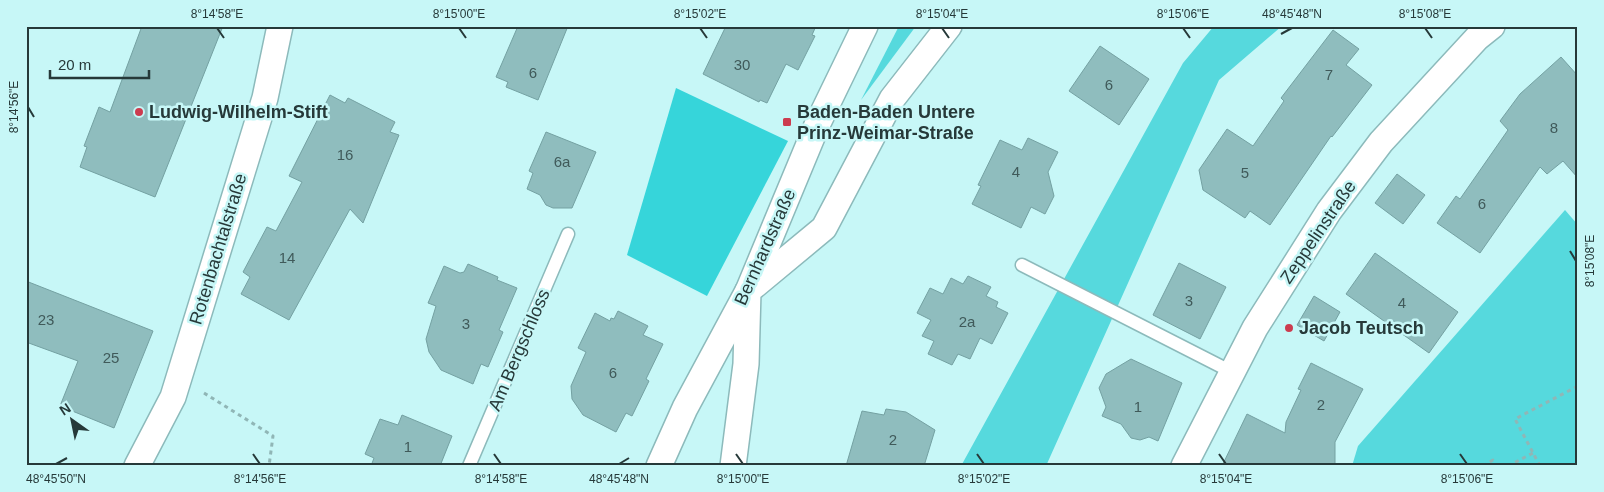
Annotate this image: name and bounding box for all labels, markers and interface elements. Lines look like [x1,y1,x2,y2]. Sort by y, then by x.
text: 8°14'58"E [191,7,243,21]
text: 8°15'00"E [433,7,485,21]
text: 8°15'02"E [674,7,726,21]
text: 8°15'04"E [916,7,968,21]
text: 8°15'06"E [1157,7,1209,21]
text: 48°45'48"N [1262,7,1322,21]
text: 8°15'08"E [1399,7,1451,21]
scale bar [50,48,149,80]
text: 20 m [58,56,91,73]
house number: 30 [734,56,750,73]
house number: 6 [529,64,537,81]
house number: 7 [1325,66,1333,83]
house number: 6 [1105,76,1113,93]
text: 8°14'56"E [7,81,21,133]
place label: Ludwig-Wilhelm-Stift [149,102,328,122]
place label: Baden-Baden Untere Prinz-Weimar-Straße [797,102,975,143]
marker: Ludwig-Wilhelm-Stift [133,106,145,118]
marker: Baden-Baden Untere Prinz-Weimar-Straße [781,116,793,128]
house number: 8 [1550,119,1558,136]
house number: 16 [337,146,353,163]
house number: 6a [554,153,571,170]
house number: 4 [1012,163,1020,180]
house number: 5 [1241,164,1249,181]
street label: Rotenbachtalstraße [185,171,251,327]
street label: Zeppelinstraße [1276,177,1360,287]
street label: Bernhardstraße [730,186,800,308]
house number: 6 [1478,195,1486,212]
text: 8°15'08"E [1583,235,1597,287]
house number: 14 [279,249,295,266]
street label: Am Bergschloss [484,286,554,414]
house number: 3 [1185,292,1193,309]
house number: 4 [1398,294,1406,311]
house number: 23 [38,311,54,328]
house number: 2a [959,313,976,330]
house number: 3 [462,315,470,332]
place label: Jacob Teutsch [1299,318,1424,338]
marker: Jacob Teutsch [1283,322,1295,334]
house number: 25 [103,349,119,366]
house number: 6 [609,364,617,381]
north arrow [48,394,98,444]
house number: 2 [1317,396,1325,413]
house number: 1 [1134,398,1142,415]
text: N [56,400,74,419]
house number: 2 [889,431,897,448]
house number: 1 [404,438,412,455]
text: 48°45'50"N [26,472,86,486]
text: 8°14'56"E [234,472,286,486]
text: 8°14'58"E [475,472,527,486]
text: 48°45'48"N [589,472,649,486]
text: 8°15'00"E [717,472,769,486]
text: 8°15'02"E [958,472,1010,486]
text: 8°15'04"E [1200,472,1252,486]
text: 8°15'06"E [1441,472,1493,486]

